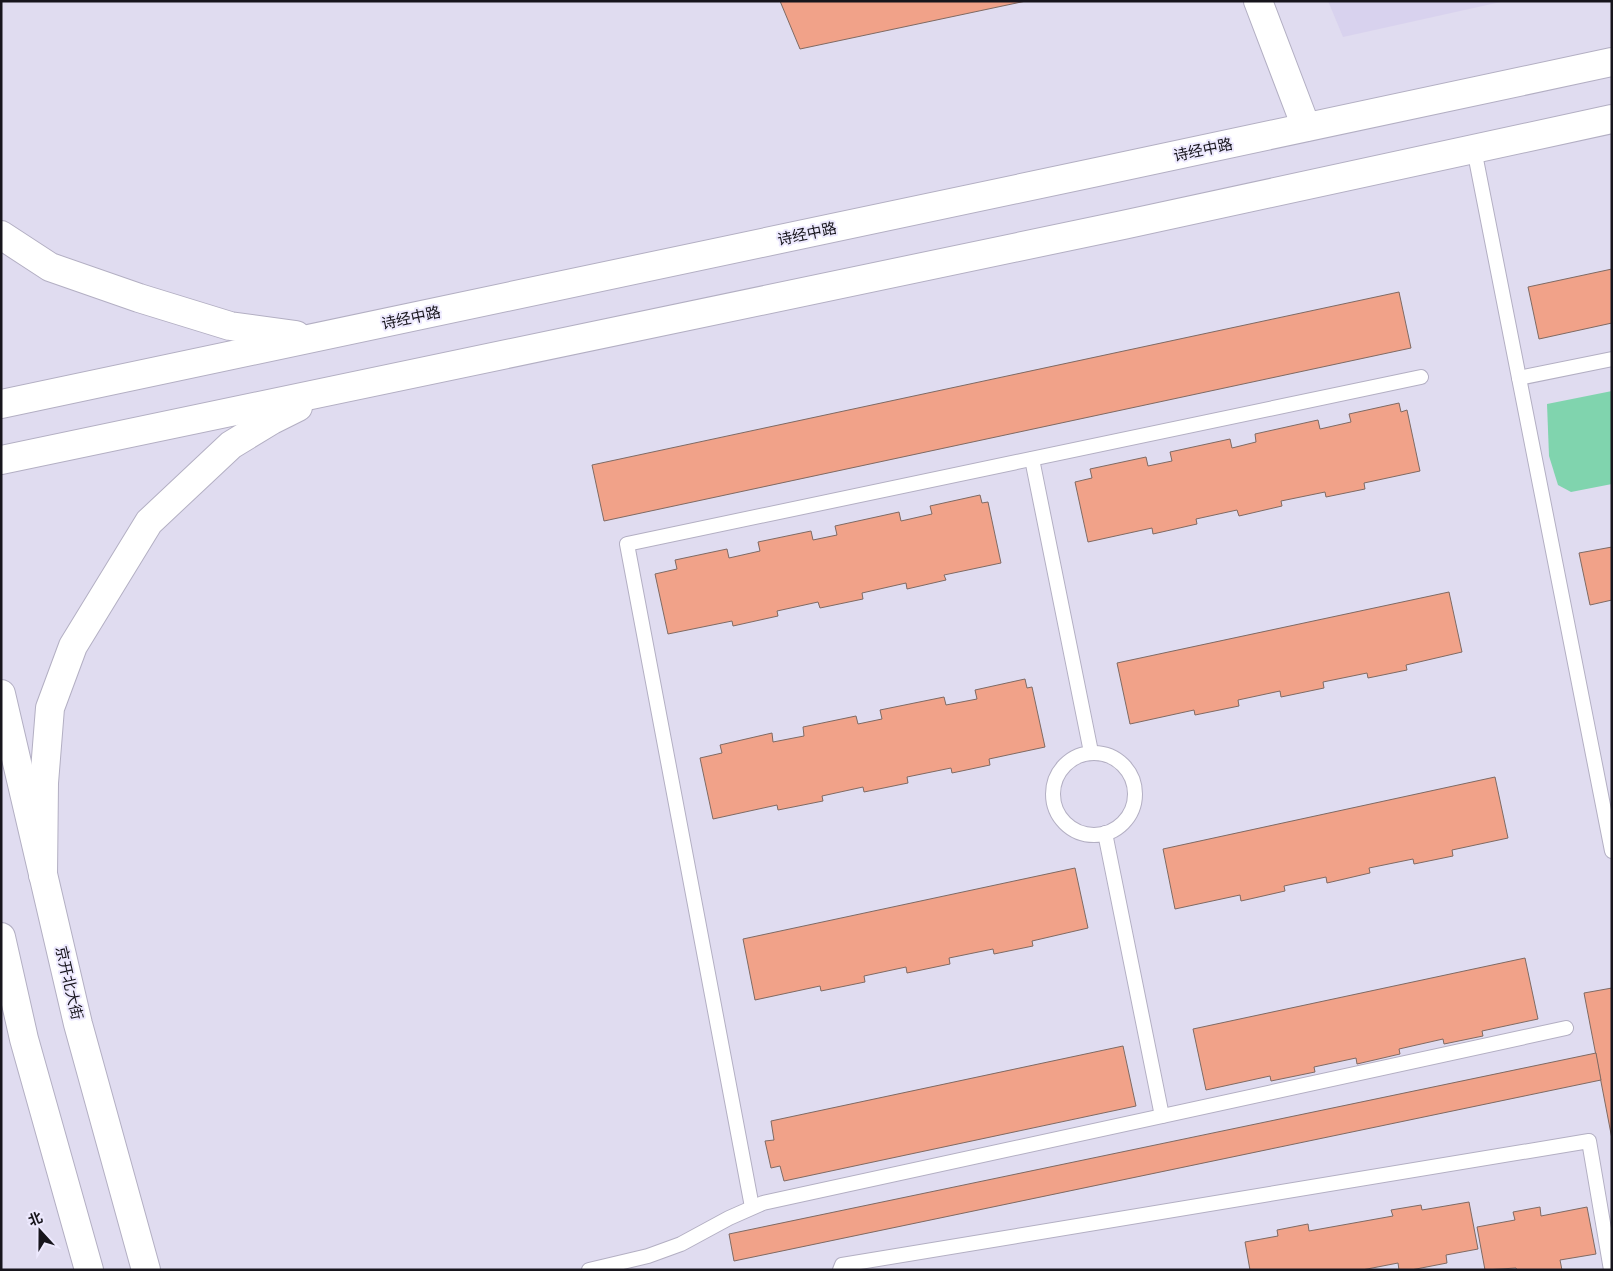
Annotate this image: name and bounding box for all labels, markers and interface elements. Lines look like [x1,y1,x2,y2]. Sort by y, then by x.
street label: 诗经中路 [1172,135,1234,165]
street label: 诗经中路 [776,219,838,249]
street label: 诗经中路 [380,303,442,333]
street label: 京开北大街 [52,944,86,1022]
north arrow [15,1206,65,1256]
text: 北 [26,1209,45,1230]

